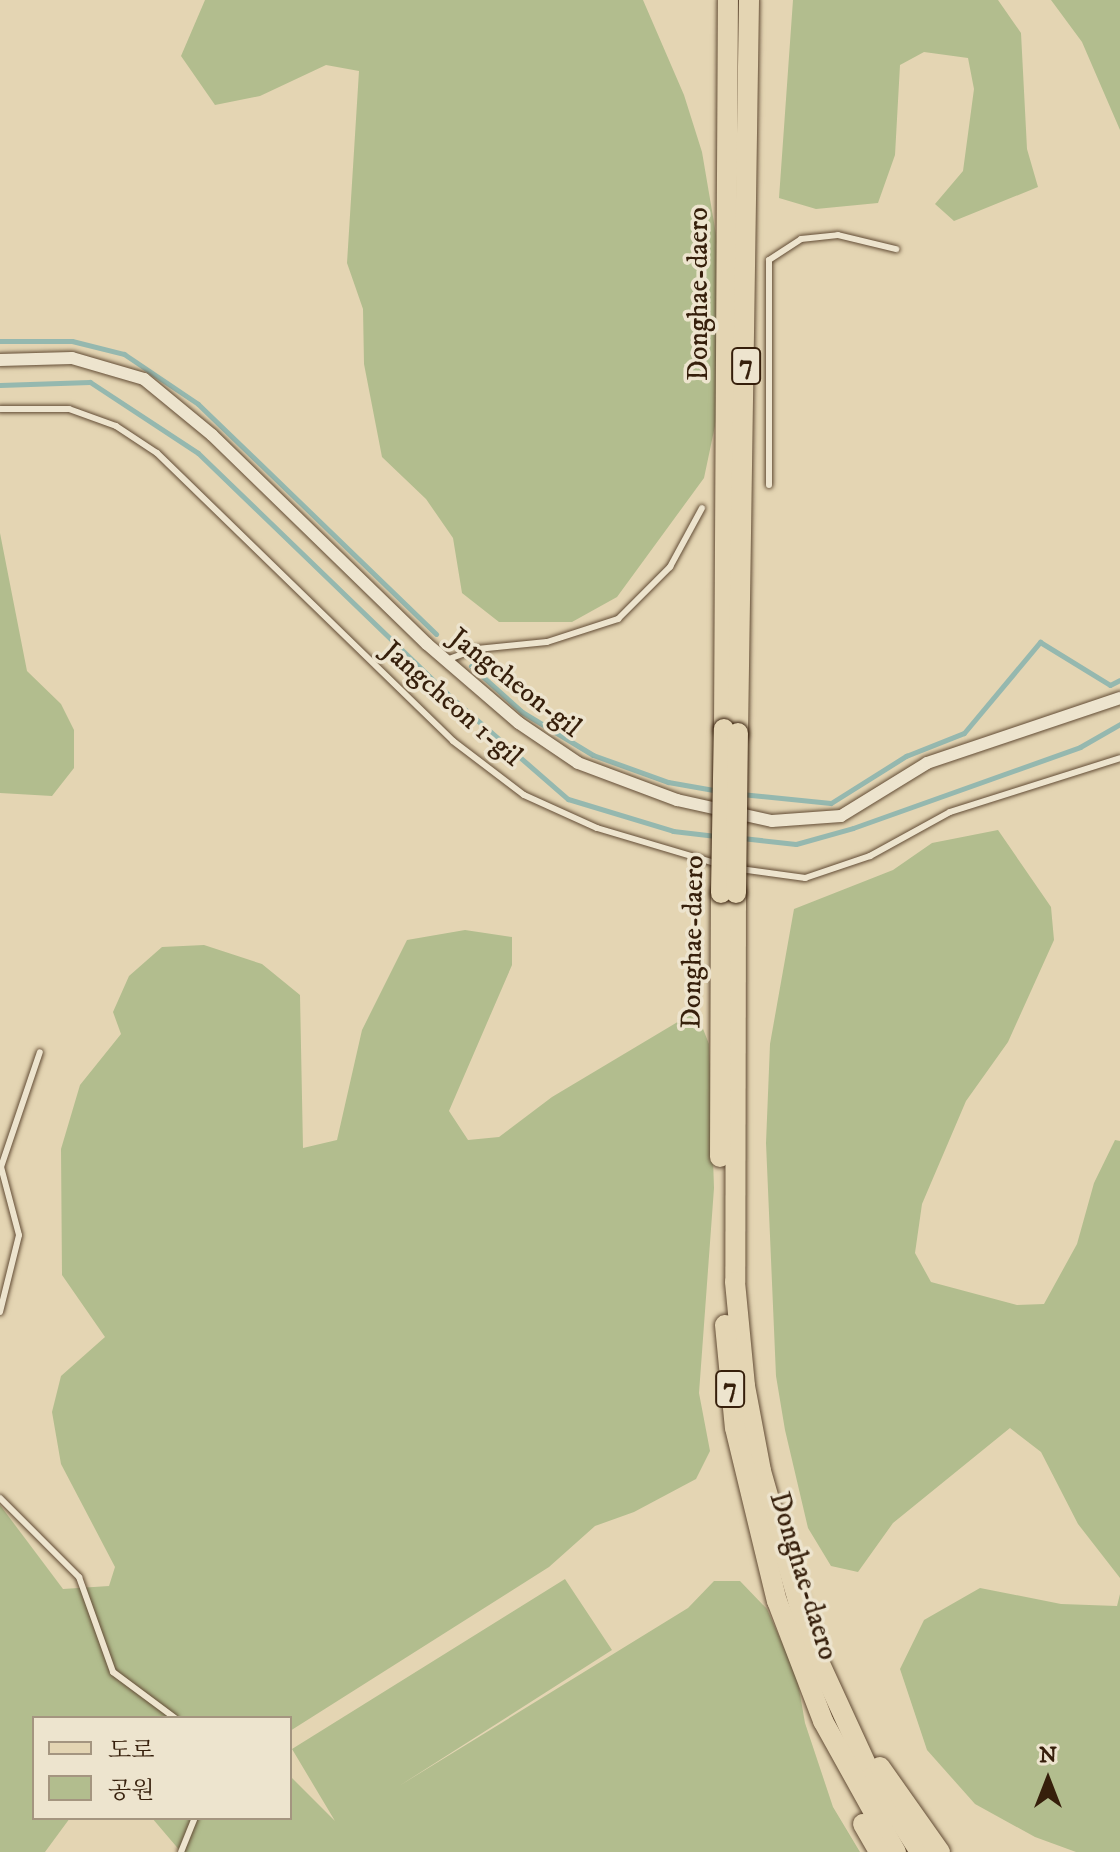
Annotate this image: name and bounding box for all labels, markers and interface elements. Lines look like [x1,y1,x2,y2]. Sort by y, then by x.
street label: Donghae-daero [682,207,716,381]
road number: 7 [730,344,762,388]
street label: Jangcheon-gil [442,621,588,745]
street label: Jangcheon 1-gil [375,634,529,774]
street label: Donghae-daero [675,855,711,1029]
road number: 7 [714,1367,746,1411]
street label: Donghae-daero [762,1488,844,1664]
legend [32,1716,292,1820]
text: 도로 [108,1736,154,1766]
north arrow [1008,1740,1088,1820]
text: N [1039,1742,1057,1769]
text: 공원 [108,1776,154,1806]

